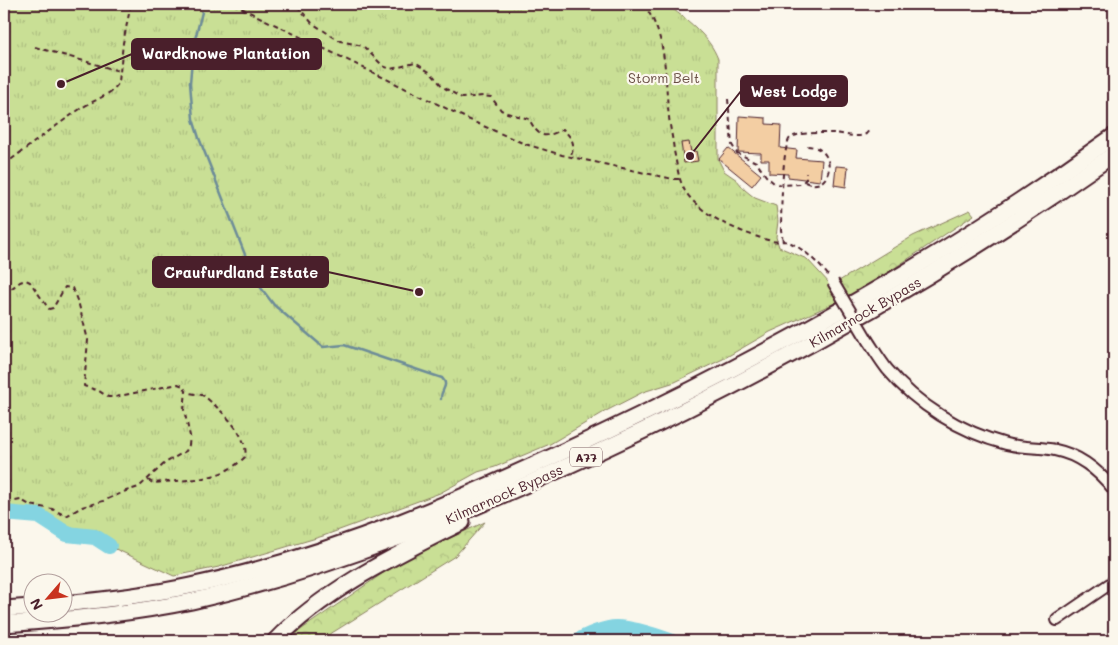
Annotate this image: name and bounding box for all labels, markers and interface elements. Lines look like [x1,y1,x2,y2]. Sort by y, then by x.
callout: Wardknowe Plantation [132,39,321,69]
text: Wardknowe Plantation [142,43,310,63]
park label: Storm Belt [628,68,700,87]
callout: West Lodge [741,76,847,106]
text: West Lodge [751,81,837,101]
callout: Craufurdland Estate [153,257,328,287]
text: Craufurdland Estate [164,262,318,282]
street label: Kilmarnock Bypass [806,272,924,352]
road number: A77 [570,448,602,467]
street label: Kilmarnock Bypass [442,460,566,528]
north arrow [22,572,72,622]
text: N [25,595,47,613]

